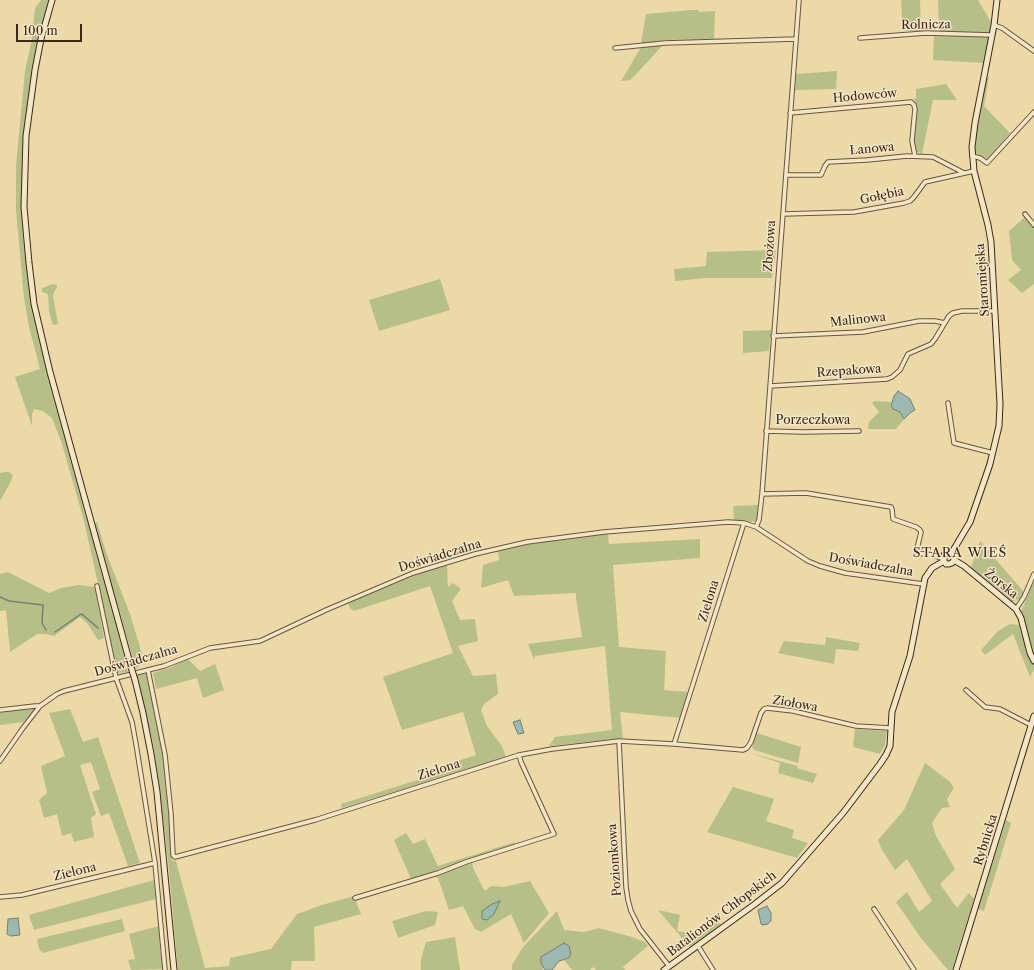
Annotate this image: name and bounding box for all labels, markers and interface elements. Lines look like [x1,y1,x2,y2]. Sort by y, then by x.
scale bar [18,16,84,42]
street label: Rolnicza [901,17,951,33]
text: 100 m [23,23,58,38]
street label: Hodowców [832,86,898,106]
street label: Łanowa [849,140,895,158]
street label: Gołębia [859,184,905,208]
street label: Zbożowa [761,220,779,272]
street label: Staromiejska [973,243,993,317]
street label: Malinowa [829,310,887,330]
street label: Rzepakowa [816,362,882,380]
street label: Porzeczkowa [776,414,850,428]
street label: Doświadczalna [397,537,483,575]
district label: STARA WIEŚ [913,545,1007,561]
street label: Doświadczalna [828,550,914,580]
street label: Żorska [981,566,1021,602]
street label: Zielona [696,578,722,624]
street label: Doświadczalna [93,642,179,680]
street label: Ziołowa [771,693,819,715]
street label: Zielona [416,757,462,783]
street label: Rybnicka [971,813,1001,867]
street label: Poziomkowa [605,823,625,897]
street label: Zielona [52,860,98,884]
street label: Batalionów Chłopskich [665,868,779,960]

